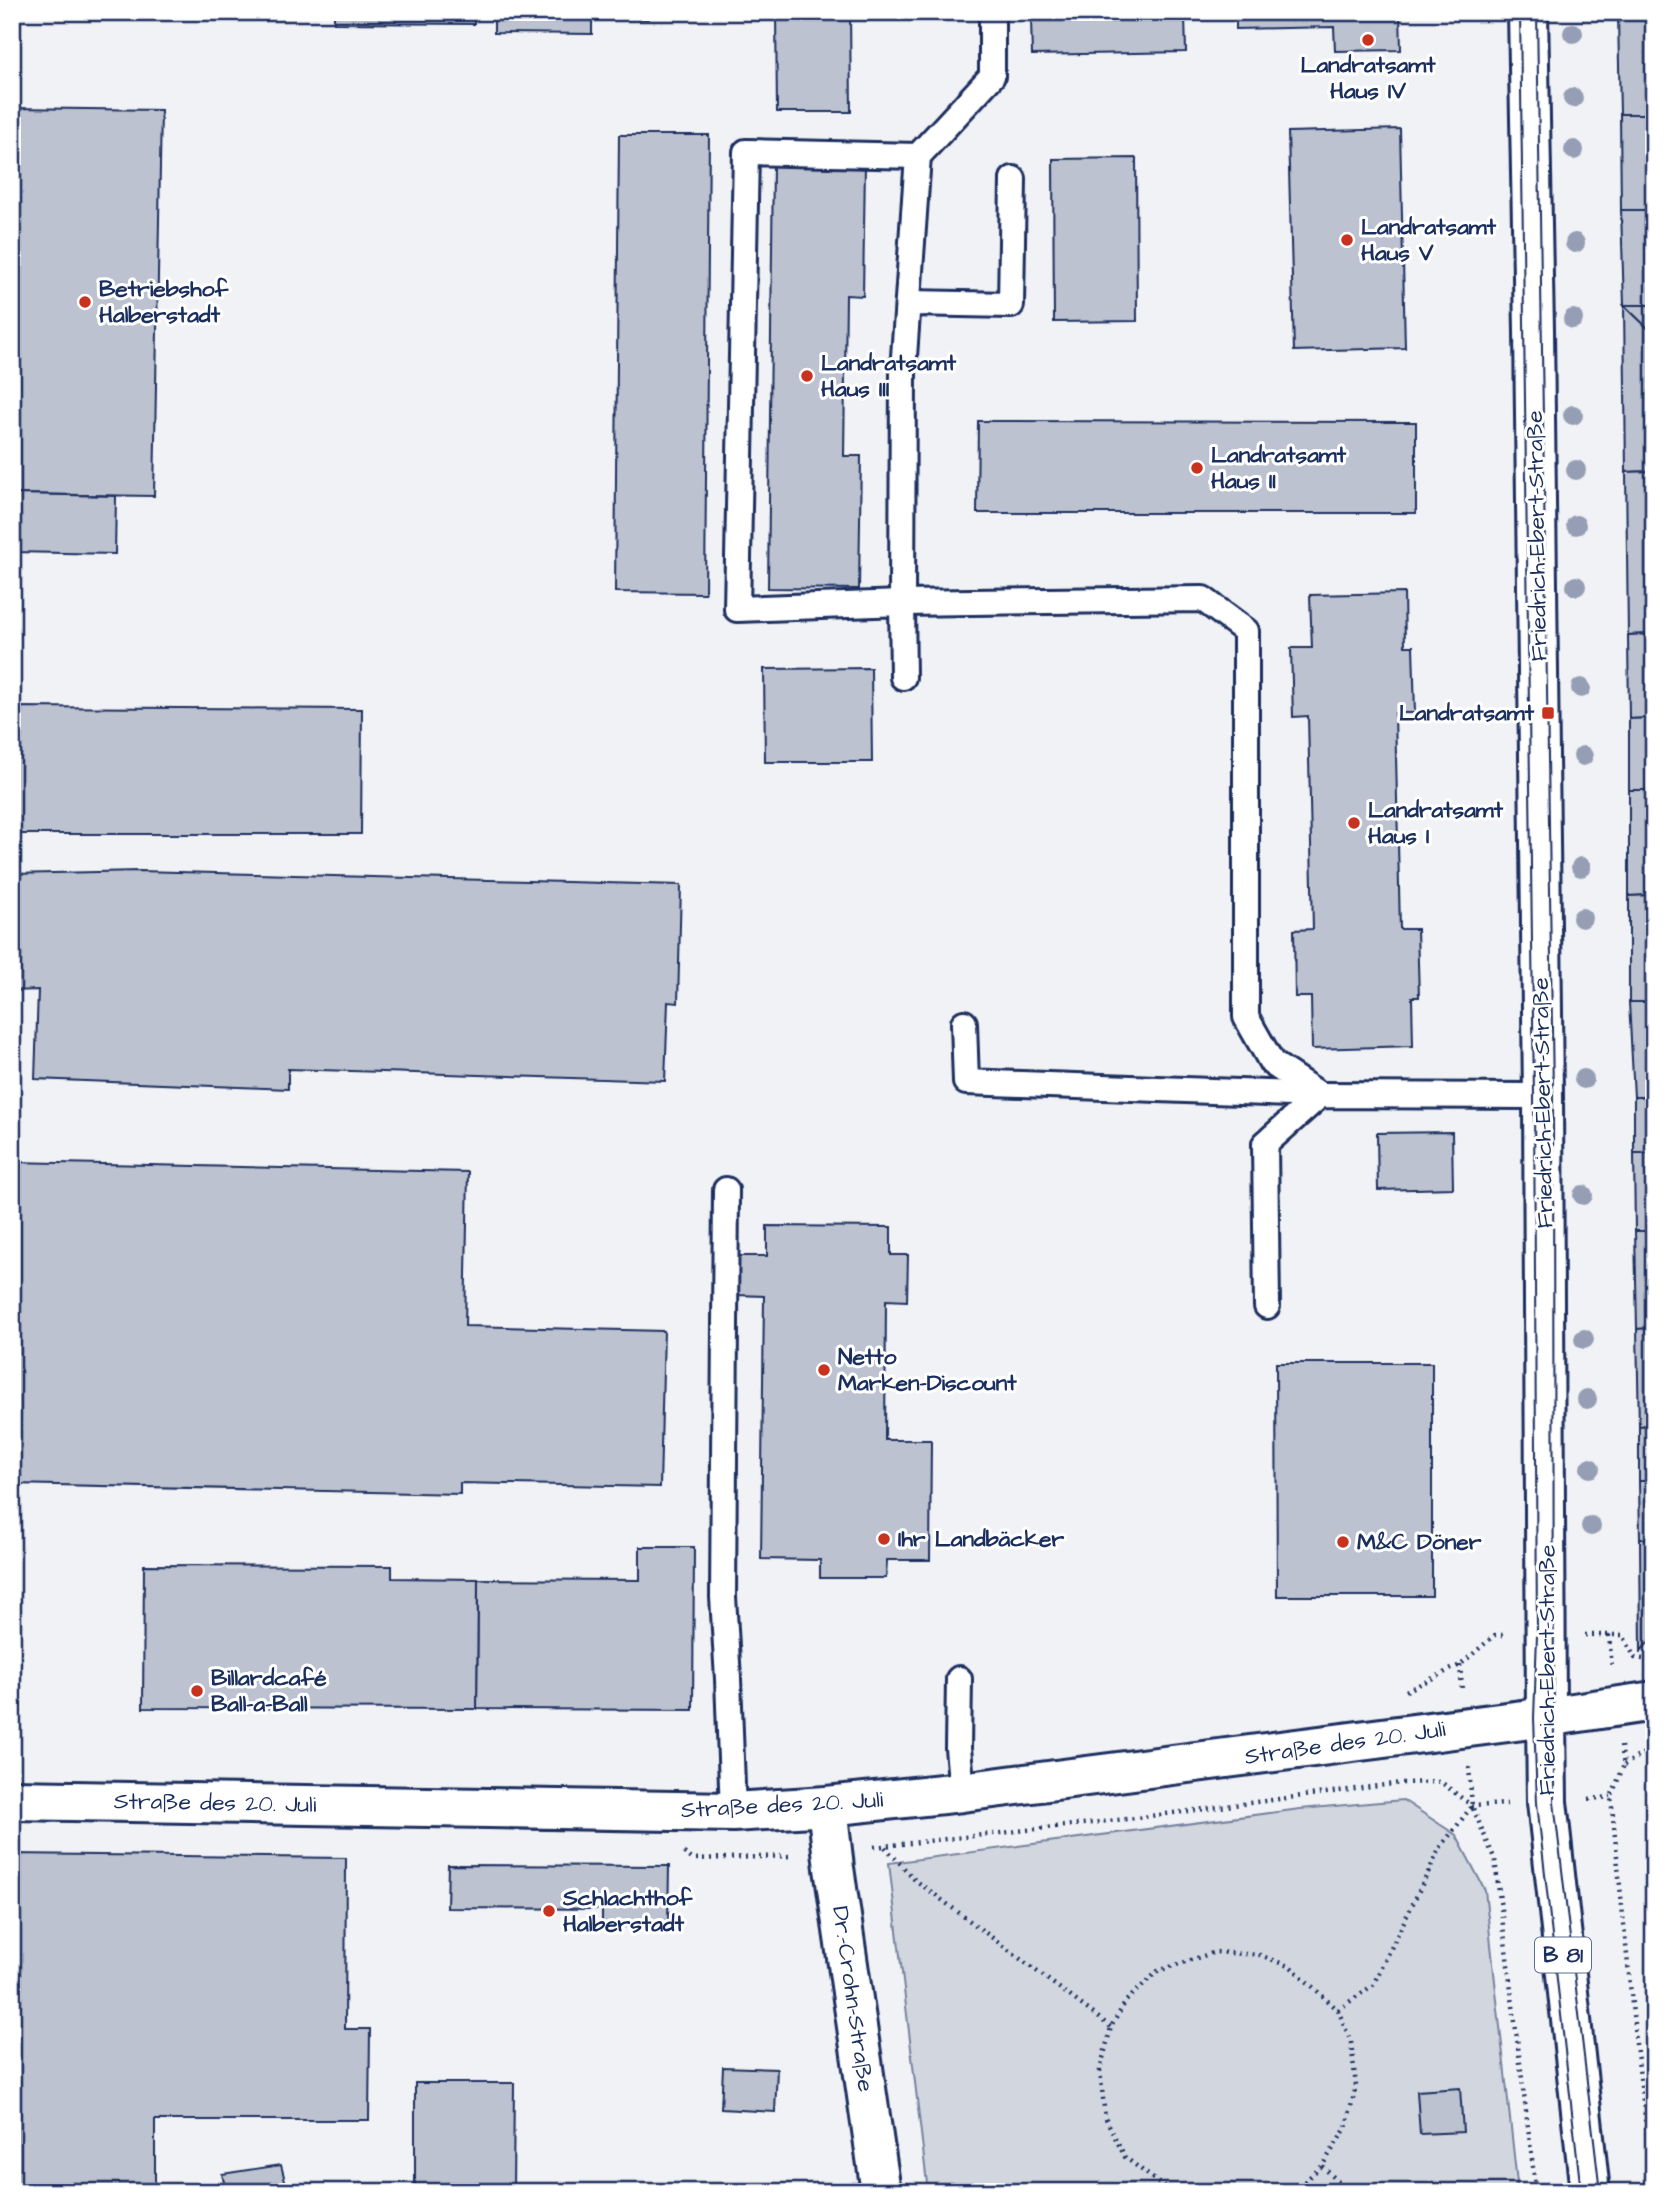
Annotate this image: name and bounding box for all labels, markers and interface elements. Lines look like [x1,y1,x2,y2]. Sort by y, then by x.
marker: Landratsamt Haus IV [1360,32,1376,48]
place label: Landratsamt Haus IV [1300,49,1436,107]
place label: Landratsamt Haus V [1361,211,1497,269]
marker: Landratsamt Haus V [1339,232,1355,248]
place label: Betriebshof Halberstadt [99,273,229,331]
marker: Betriebshof Halberstadt [77,294,93,310]
place label: Landratsamt Haus III [821,347,957,405]
marker: Landratsamt Haus III [799,368,815,384]
street label: Friedrich-Ebert-Straße [1519,410,1555,662]
place label: Landratsamt Haus II [1211,439,1347,497]
marker: Landratsamt Haus II [1189,460,1205,476]
place label: Landratsamt [1399,697,1535,729]
marker: Landratsamt [1540,705,1556,721]
place label: Landratsamt Haus I [1368,794,1504,852]
marker: Landratsamt Haus I [1346,815,1362,831]
street label: Friedrich-Ebert-Straße [1525,977,1561,1229]
place label: Netto Marken-Discount [838,1341,1017,1399]
marker: Netto Marken-Discount [816,1362,832,1378]
place label: Ihr Landbäcker [898,1523,1064,1555]
place label: M&C Döner [1357,1526,1482,1558]
marker: Ihr Landbäcker [876,1531,892,1547]
marker: M&C Döner [1335,1534,1351,1550]
street label: Friedrich-Ebert-Straße [1531,1545,1563,1795]
place label: Billardcafé Ball-a-Ball [211,1662,327,1720]
marker: Billardcafé Ball-a-Ball [189,1683,205,1699]
street label: Straße des 20. Juli [1242,1713,1448,1773]
street label: Straße des 20. Juli [680,1784,884,1826]
street label: Straße des 20. Juli [113,1785,317,1821]
place label: Schlachthof Halberstadt [562,1882,694,1940]
marker: Schlachthof Halberstadt [541,1903,557,1919]
street label: Dr.-Crohn-Straße [824,1904,882,2094]
road number: B 81 [1535,1938,1591,1972]

